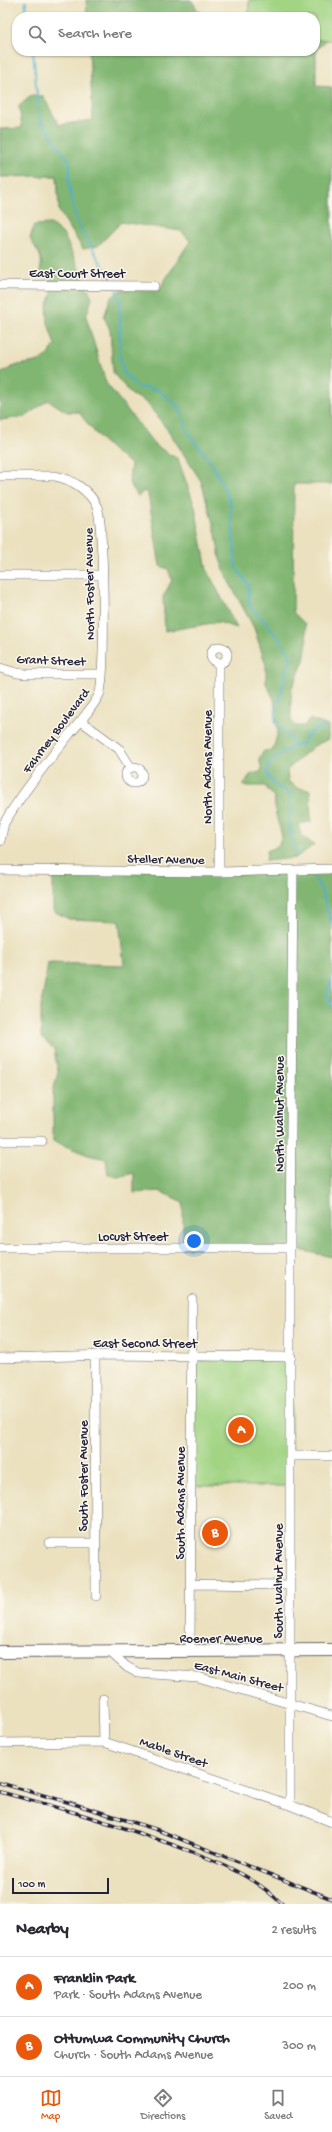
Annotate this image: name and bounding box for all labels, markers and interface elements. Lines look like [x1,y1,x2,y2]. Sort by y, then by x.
search box [12,12,320,56]
icon: search [26,23,48,45]
text: Search here [58,25,132,43]
street label: East Court Street [29,267,127,282]
street label: North Foster Avenue [82,527,99,640]
street label: Grant Street [16,653,87,670]
street label: Fahrney Boulevard [20,685,95,778]
street label: North Adams Avenue [201,710,216,824]
street label: Steller Avenue [127,852,205,869]
street label: North Walnut Avenue [273,1056,288,1172]
street label: Locust Street [98,1230,170,1245]
your location [184,1231,204,1251]
street label: East Second Street [93,1337,199,1352]
pin: A [228,1415,254,1445]
street label: South Foster Avenue [77,1420,92,1532]
street label: South Adams Avenue [174,1446,189,1559]
pin: B [202,1518,228,1548]
street label: South Walnut Avenue [272,1523,287,1639]
street label: Roemer Avenue [180,1632,263,1647]
street label: East Main Street [192,1658,286,1697]
street label: Mable Street [137,1735,211,1772]
scale bar [12,1876,109,1895]
text: 100 m [18,1879,45,1891]
text: Nearby [16,1920,69,1940]
text: 2 results [271,1923,316,1938]
text: Franklin Park [54,1970,135,1988]
text: A [25,1979,33,1994]
text: 200 m [283,1979,316,1994]
text: Park · South Adams Avenue [54,1988,202,2003]
text: Ottumwa Community Church [54,2030,230,2048]
text: B [26,2039,32,2054]
text: 300 m [282,2039,316,2054]
text: Church · South Adams Avenue [54,2048,213,2063]
tab: Map [40,2087,62,2123]
tab: Directions [141,2087,185,2123]
tab: Saved [264,2087,292,2123]

